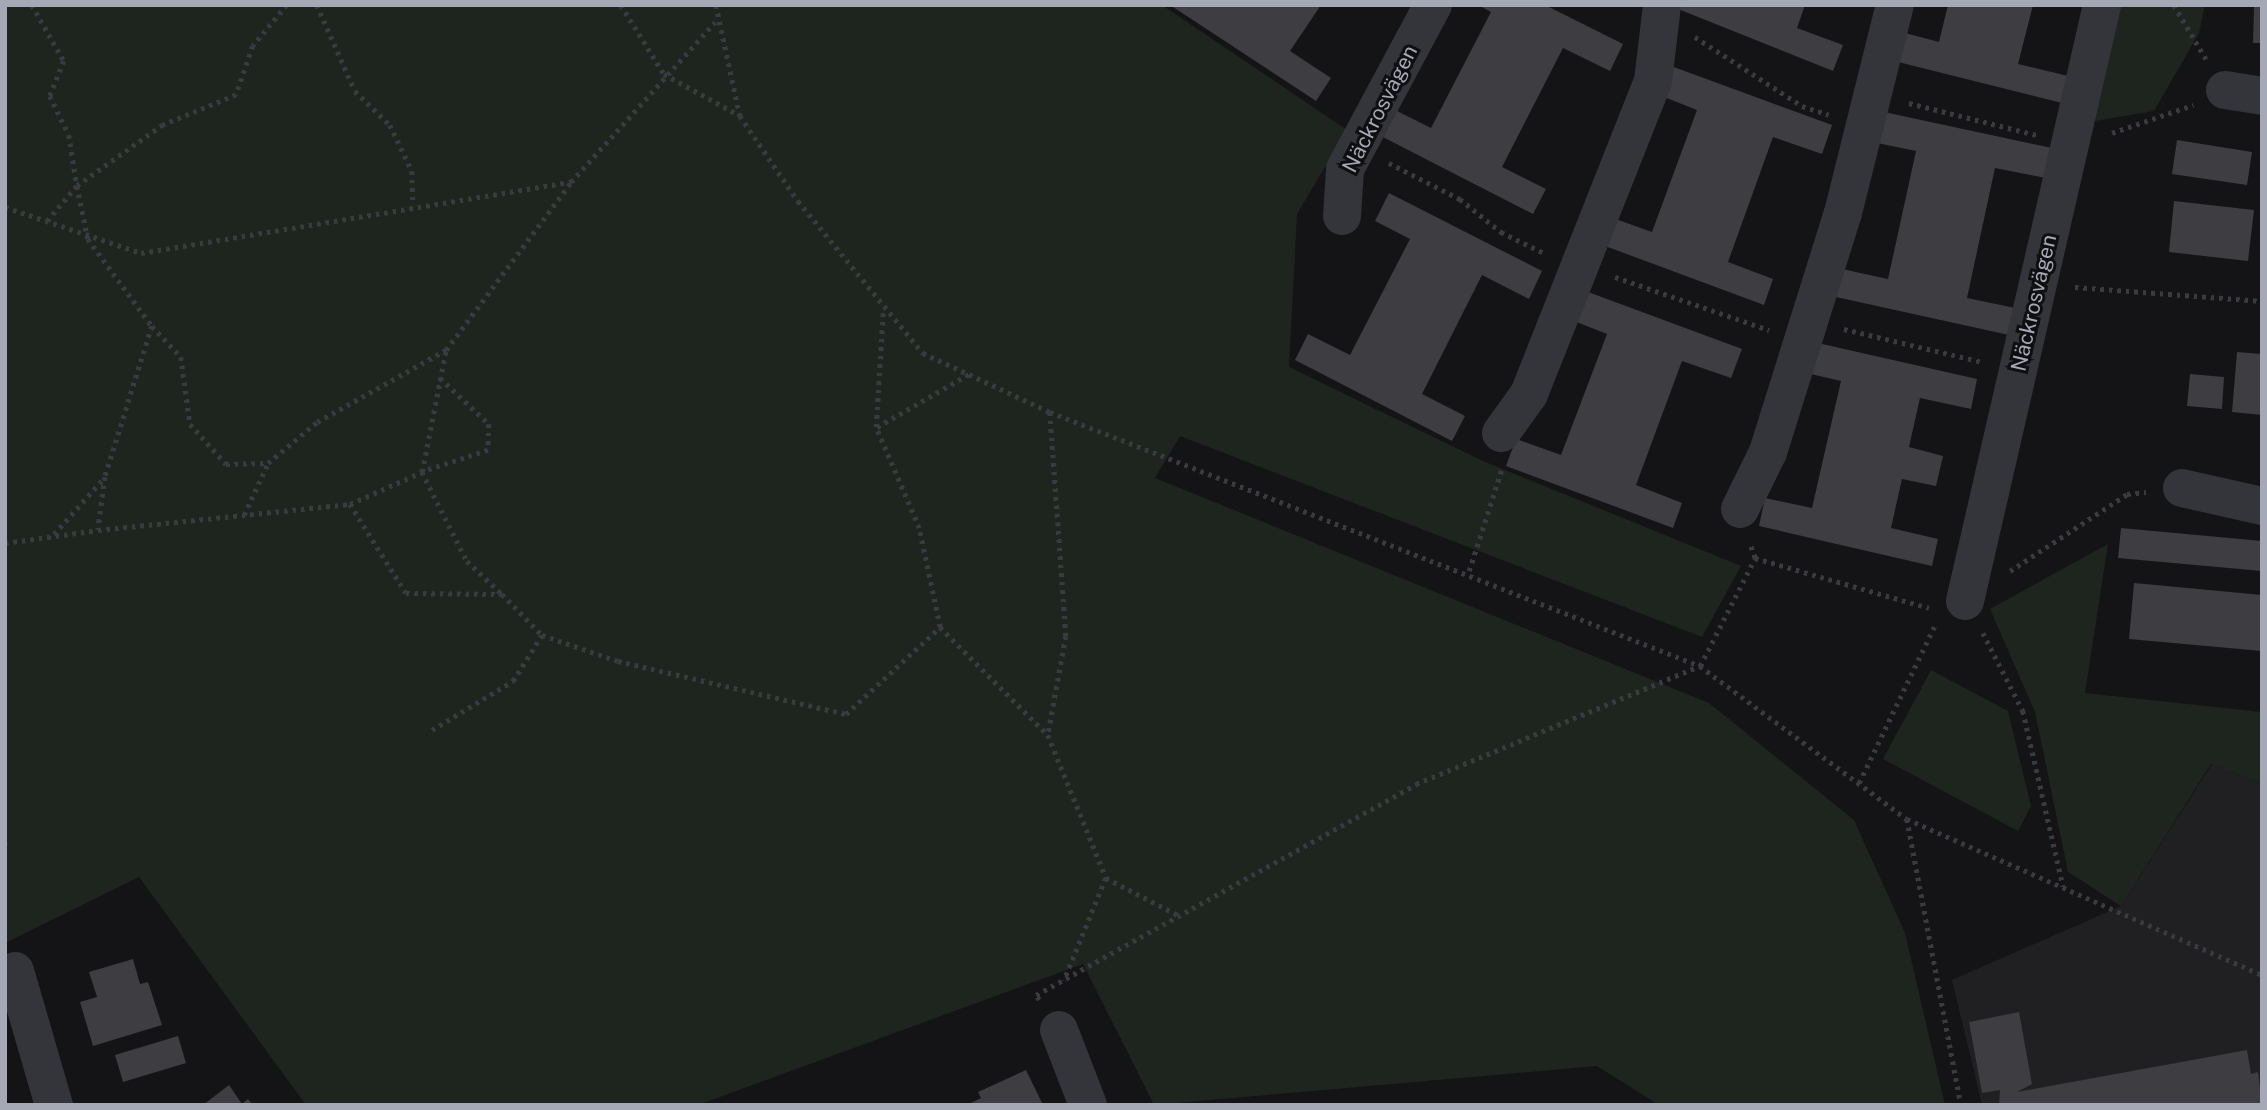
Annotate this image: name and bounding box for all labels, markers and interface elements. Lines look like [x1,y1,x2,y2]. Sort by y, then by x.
street label: Näckrosvägen [1337,41,1423,177]
street label: Näckrosvägen [2006,232,2062,374]

